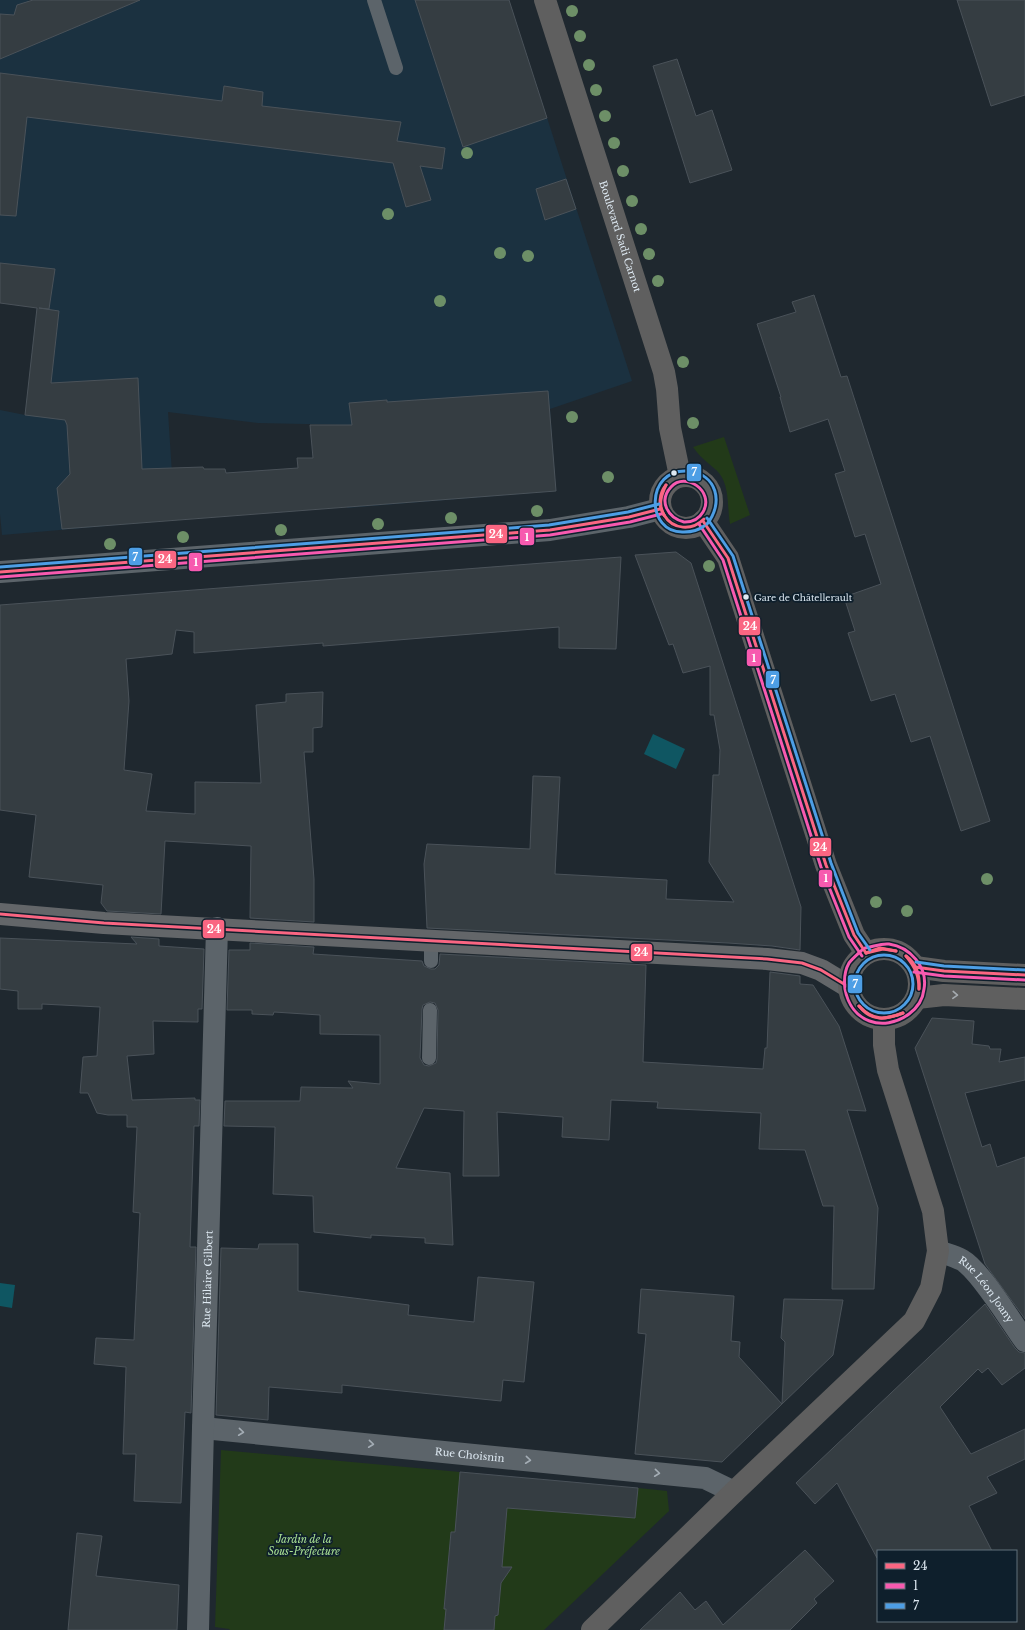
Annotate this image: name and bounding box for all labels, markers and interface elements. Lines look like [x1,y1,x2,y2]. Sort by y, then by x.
street label: Boulevard Sadi Carnot [596,179,644,294]
line badge: 7 [686,463,702,482]
text: 7 [691,465,697,479]
unlabelled marker [669,468,679,478]
line badge: 24 [485,524,508,544]
text: 24 [489,527,503,541]
line badge: 1 [519,527,535,546]
text: 1 [525,530,530,544]
line badge: 7 [128,547,143,566]
text: 7 [132,550,138,564]
line badge: 24 [154,550,177,569]
text: 24 [158,552,172,566]
line badge: 1 [188,552,203,572]
text: 1 [194,555,199,569]
marker: Gare de Châtellerault [741,592,751,602]
place label: Gare de Châtellerault [754,592,853,603]
line badge: 24 [738,616,761,636]
text: 24 [743,619,757,633]
line badge: 1 [746,648,762,667]
text: 1 [752,651,757,665]
line badge: 7 [765,670,780,689]
text: 7 [770,673,776,687]
line badge: 24 [809,837,832,857]
text: 24 [813,840,827,854]
line badge: 1 [818,869,833,888]
text: 1 [824,871,829,885]
line badge: 24 [202,919,225,939]
text: 24 [207,922,221,936]
line badge: 24 [630,943,653,962]
text: 24 [634,945,648,959]
line badge: 7 [847,974,863,994]
text: 7 [852,977,858,991]
one-way arrow [952,991,958,1000]
street label: Rue Hilaire Gilbert [200,1230,216,1328]
street label: Rue Léon Joany [956,1254,1017,1326]
one-way arrow [238,1427,244,1436]
one-way arrow [368,1440,374,1449]
street label: Rue Choisnin [434,1445,505,1465]
one-way arrow [525,1455,531,1464]
one-way arrow [654,1468,660,1477]
park label: Jardin de la Sous-Préfecture [268,1533,340,1558]
legend [877,1550,1017,1622]
text: 24 [913,1558,927,1573]
text: 1 [913,1578,918,1593]
text: 7 [913,1598,920,1613]

